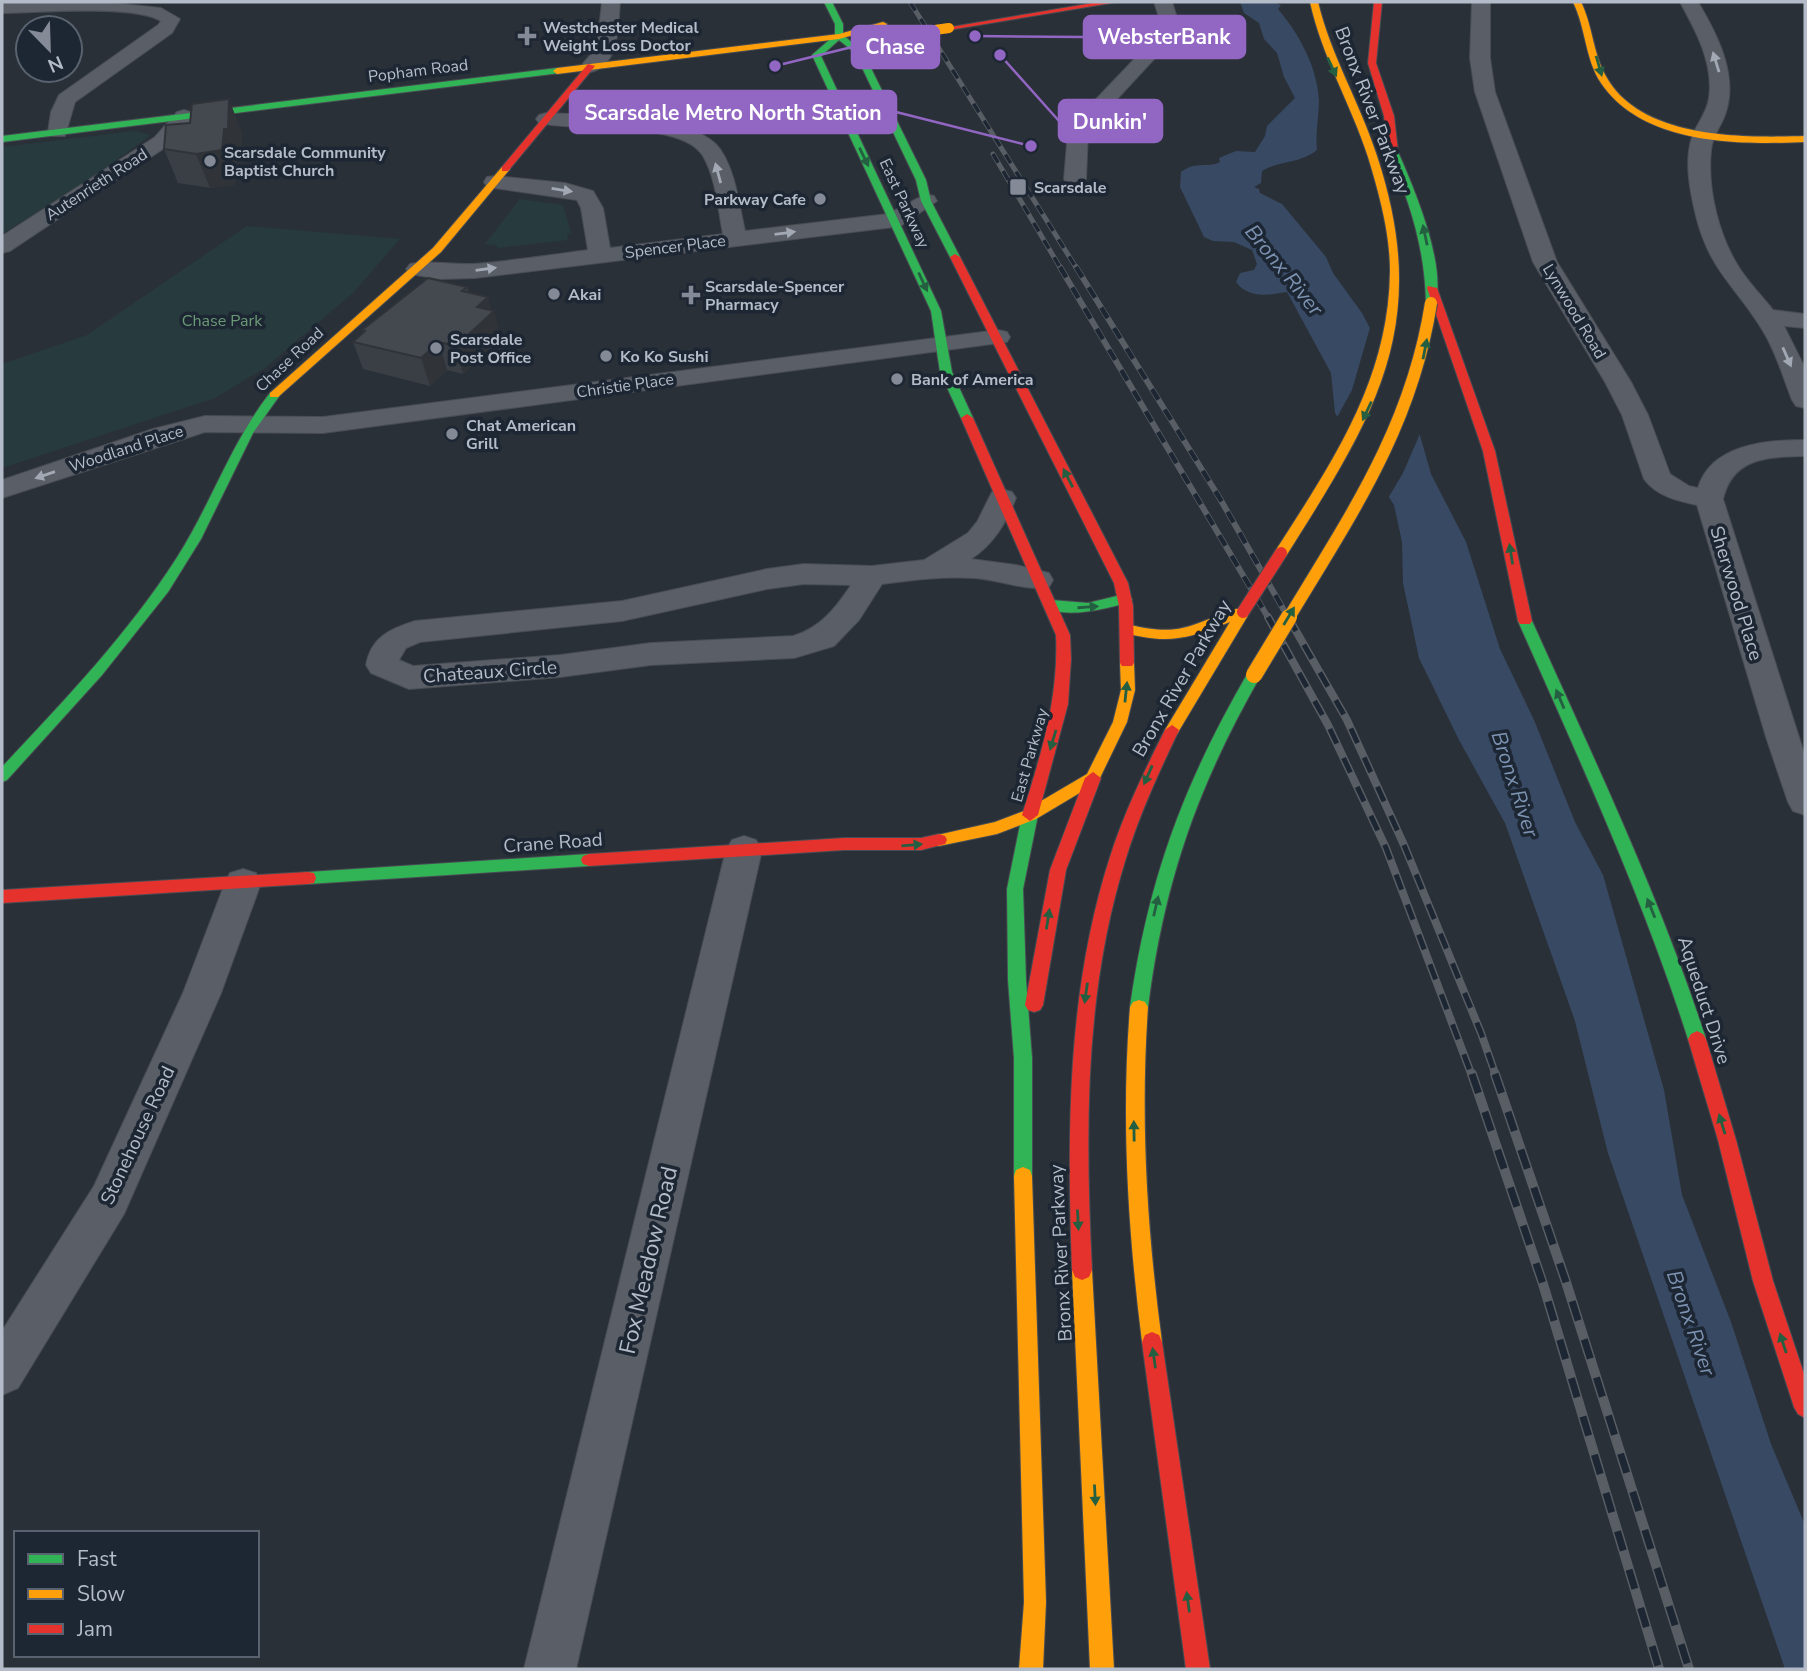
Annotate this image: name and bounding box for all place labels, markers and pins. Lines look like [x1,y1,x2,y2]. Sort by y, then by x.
callout: WebsterBank [1084,16,1245,58]
place label: Westchester Medical Weight Loss Doctor [543,17,699,57]
marker: Westchester Medical Weight Loss Doctor [517,26,537,46]
callout: Chase [852,26,939,68]
callout: Scarsdale Metro North Station [570,91,896,133]
callout: Dunkin' [1059,100,1162,142]
place label: Scarsdale Community Baptist Church [224,142,386,182]
marker: Scarsdale Community Baptist Church [202,153,218,169]
marker: Scarsdale [1008,177,1028,197]
place label: Scarsdale [1034,177,1107,199]
place label: Parkway Cafe [704,189,806,211]
marker: Parkway Cafe [812,191,828,207]
place label: Scarsdale-Spencer Pharmacy [705,276,845,316]
place label: Akai [568,284,601,306]
marker: Akai [546,286,562,302]
marker: Scarsdale-Spencer Pharmacy [683,287,699,303]
place label: Scarsdale Post Office [450,329,532,369]
marker: Scarsdale Post Office [428,340,444,356]
place label: Ko Ko Sushi [620,346,709,368]
marker: Ko Ko Sushi [598,348,614,364]
place label: Bank of America [911,369,1034,391]
marker: Bank of America [889,371,905,387]
place label: Chat American Grill [466,415,576,455]
marker: Chat American Grill [444,426,460,442]

